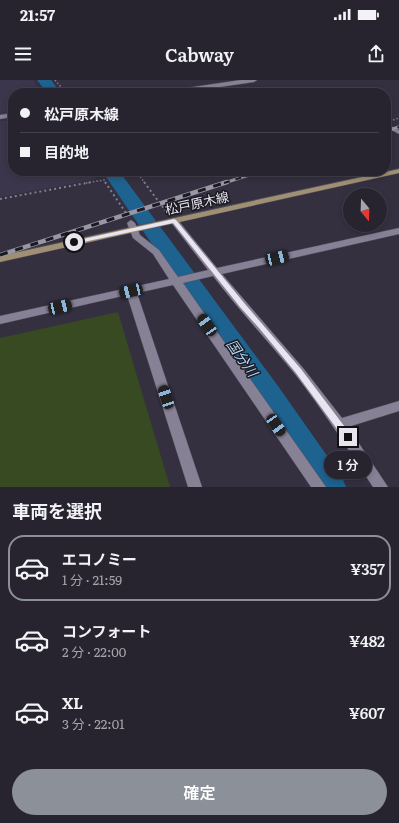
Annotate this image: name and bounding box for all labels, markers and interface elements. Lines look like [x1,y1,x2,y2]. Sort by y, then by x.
text: 21:57 [20,3,55,26]
text: Cabway [165,41,234,68]
icon: menu [12,43,34,65]
icon: share [365,43,387,65]
text: 松戸原木線 [44,102,119,125]
text: 目的地 [44,140,89,163]
street label: 松戸原木線 [163,186,231,219]
north arrow [343,188,387,232]
map controls [343,188,387,232]
route start [65,233,83,251]
car [264,249,290,267]
car [118,282,144,300]
car [47,298,73,316]
car [195,312,219,338]
water label: 国分川 [223,334,264,382]
car [157,384,175,410]
car [264,412,288,438]
route end [339,428,357,446]
callout: 1 分 [324,451,372,479]
text: 1 分 [338,455,358,474]
text: 車両を選択 [12,497,102,524]
text: エコノミー [62,547,137,570]
icon: car [14,550,50,586]
text: ¥357 [350,557,385,580]
text: 1 分 · 21:59 [62,570,122,589]
text: コンフォート [62,619,152,642]
icon: car [14,622,50,658]
text: ¥482 [349,629,385,652]
text: 2 分 · 22:00 [62,642,126,661]
text: XL [62,691,83,714]
icon: car [14,694,50,730]
text: ¥607 [349,701,385,724]
text: 3 分 · 22:01 [62,714,125,733]
button: 確定 [12,769,387,815]

